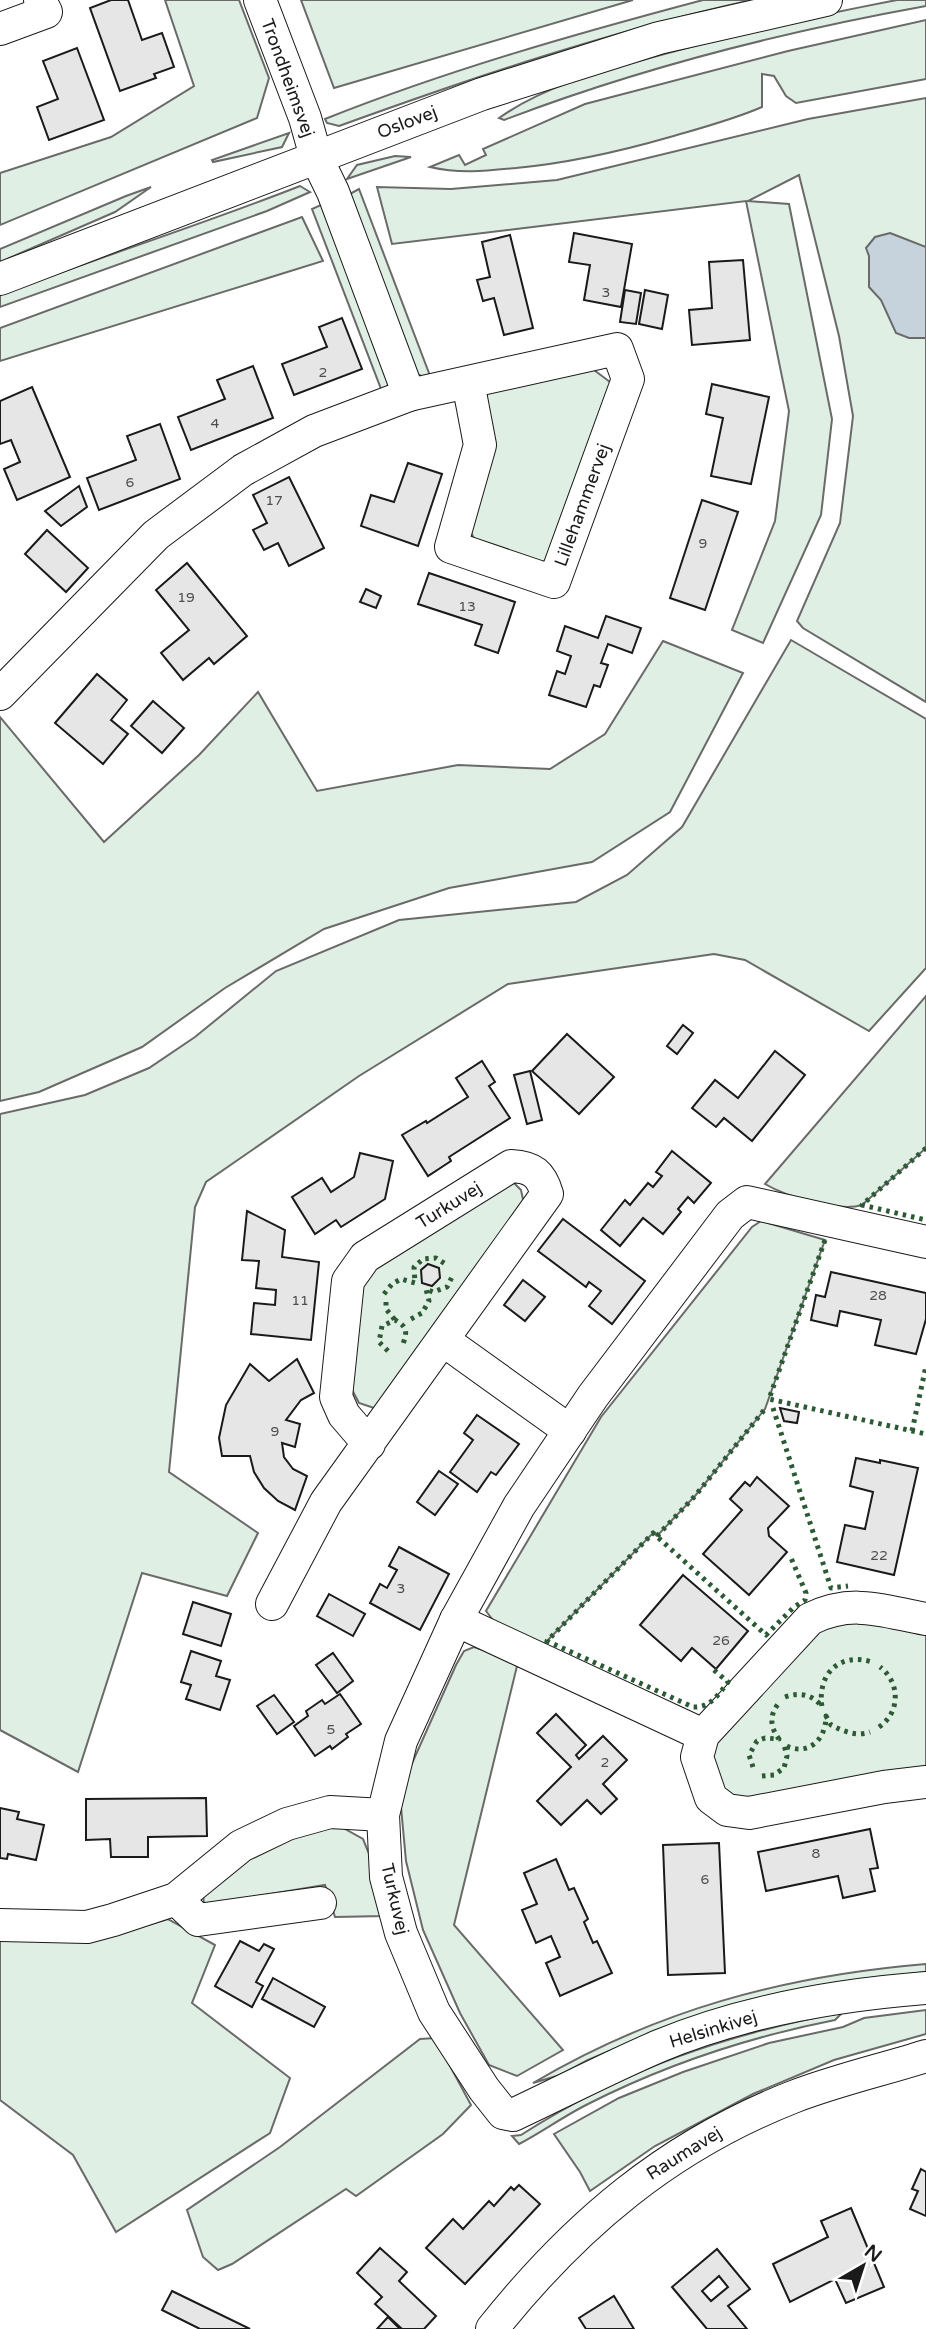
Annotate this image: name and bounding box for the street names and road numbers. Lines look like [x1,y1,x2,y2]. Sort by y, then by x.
street label: Trondheimsvej [256,16,320,140]
street label: Oslovej [374,101,440,143]
street label: Lillehammervej [550,440,614,570]
street label: Turkuvej [412,1176,486,1234]
street label: Turkuvej [376,1861,414,1937]
street label: Helsinkivej [666,2005,760,2053]
street label: Raumavej [642,2121,726,2185]

